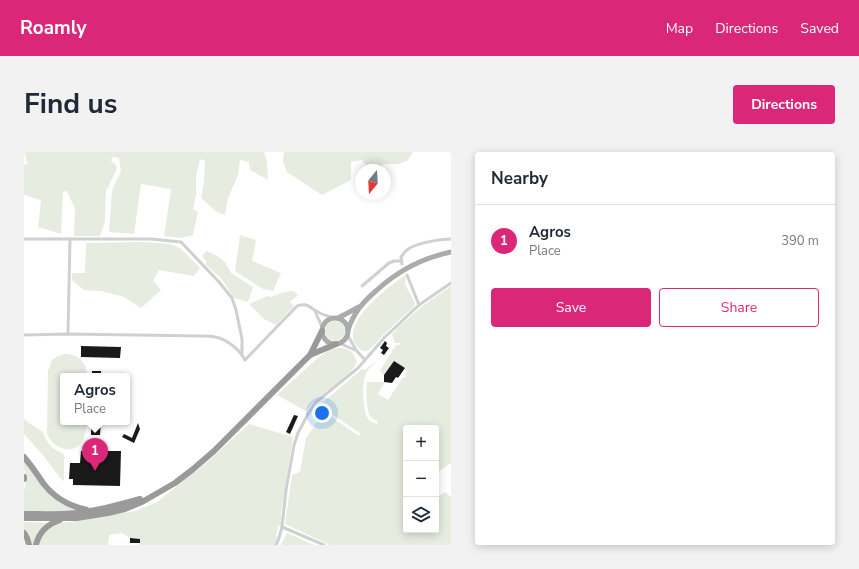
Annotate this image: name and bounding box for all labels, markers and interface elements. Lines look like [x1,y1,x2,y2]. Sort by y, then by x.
text: Roamly [20,15,87,41]
text: Map [666,19,693,38]
text: Directions [715,19,778,38]
text: Saved [800,19,839,38]
text: Find us [24,85,118,123]
button: Directions [733,85,835,124]
north arrow [355,164,391,200]
text: Nearby [491,167,548,190]
text: Agros [529,222,571,242]
text: 1 [500,232,508,250]
text: 390 m [781,232,819,250]
text: Place [529,242,561,260]
button: Save [491,288,651,327]
button: Share [659,288,819,327]
popup [60,373,130,425]
text: Agros [74,380,116,400]
text: Place [74,400,106,418]
your location [312,403,332,423]
map controls [403,425,439,533]
button: + [403,425,439,461]
pin: 1 [82,438,108,471]
button: − [403,461,439,497]
button: layers [403,497,439,533]

